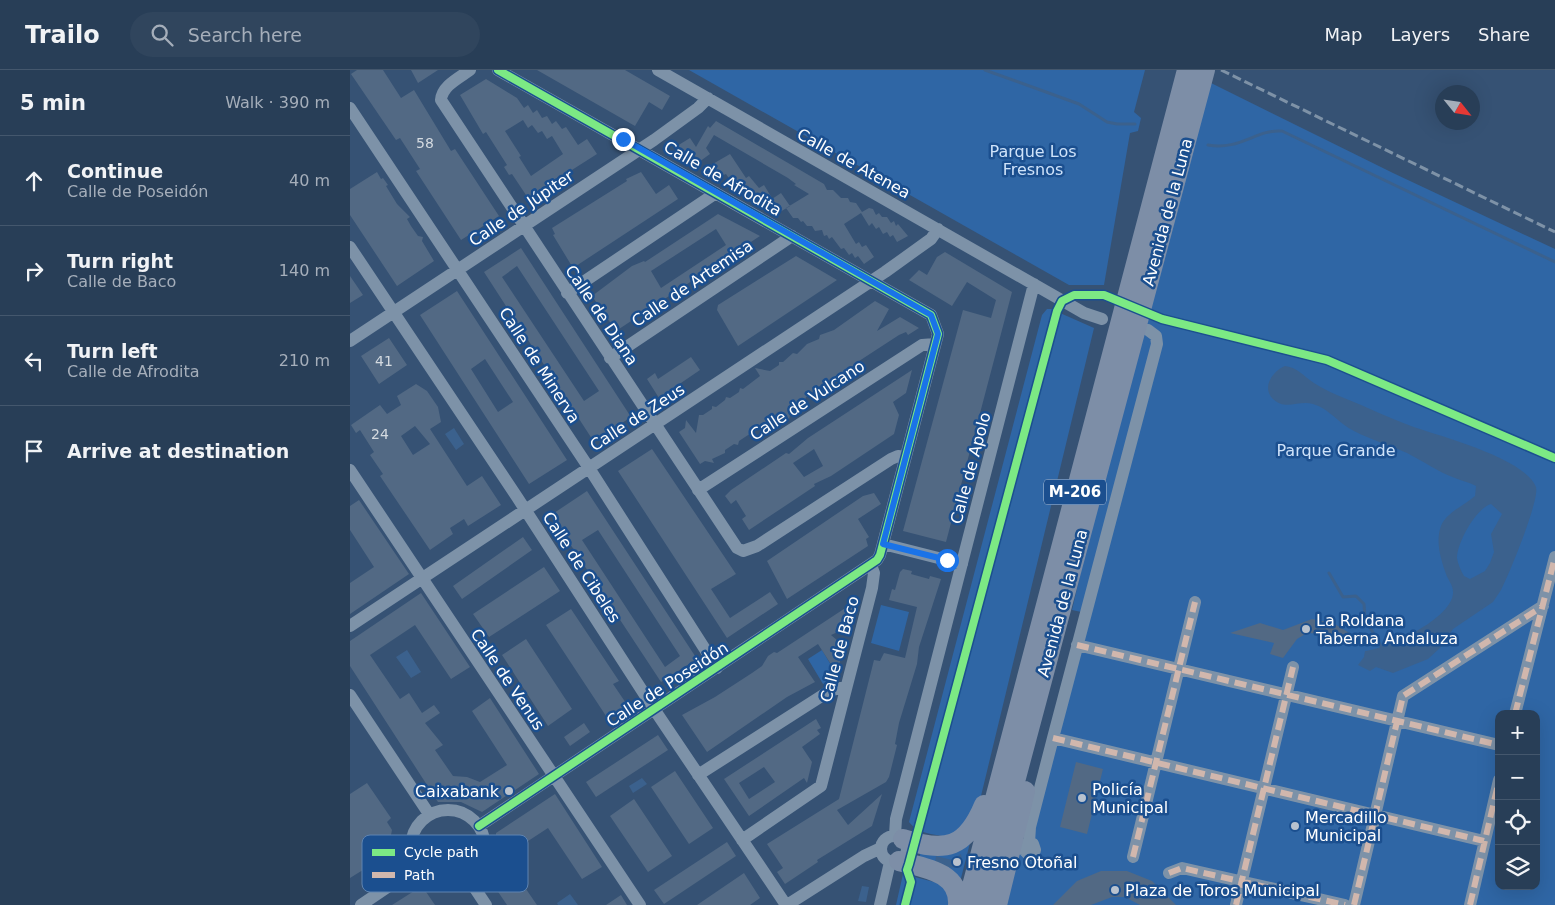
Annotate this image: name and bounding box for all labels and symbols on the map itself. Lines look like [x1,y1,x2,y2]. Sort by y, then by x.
north arrow [1435,85,1480,130]
street label: Calle de Atenea [794,124,914,202]
route end [612,128,635,151]
house number: 58 [416,135,434,151]
street label: Avenida de la Luna [1139,136,1196,288]
street label: Calle de Afrodita [661,137,785,220]
park label: Parque Los Fresnos [989,142,1077,179]
street label: Calle de Júpiter [465,166,578,250]
street label: Calle de Artemisa [628,236,756,331]
street label: Calle de Diana [561,262,642,369]
street label: Calle de Minerva [495,304,584,427]
house number: 41 [375,353,393,369]
street label: Calle de Vulcano [746,356,868,445]
street label: Calle de Zeus [586,380,688,455]
street label: Calle de Apolo [946,410,995,526]
house number: 24 [371,426,389,442]
park label: Parque Grande [1276,441,1396,460]
road number: M-206 [1044,480,1106,504]
street label: Calle de Cibeles [539,508,624,626]
street label: Avenida de la Luna [1034,527,1091,679]
route start [936,549,959,572]
street label: Calle de Baco [816,594,863,704]
place label: La Roldana Taberna Andaluza [1315,611,1458,648]
marker: La Roldana Taberna Andaluza [1300,623,1312,635]
street label: Calle de Venus [467,625,548,734]
street label: Calle de Poseidón [603,638,732,731]
place label: Policía Municipal [1092,780,1168,817]
place label: Caixabank [415,782,500,801]
marker: Caixabank [503,785,515,797]
marker: Policía Municipal [1076,792,1088,804]
place label: Mercadillo Municipal [1305,808,1387,845]
marker: Mercadillo Municipal [1289,820,1301,832]
legend [362,835,528,892]
text: Cycle path [404,844,479,860]
place label: Fresno Otoñal [967,853,1078,872]
marker: Fresno Otoñal [951,856,963,868]
text: Path [404,867,435,883]
place label: Plaza de Toros Municipal [1125,881,1320,900]
marker: Plaza de Toros Municipal [1109,884,1121,896]

